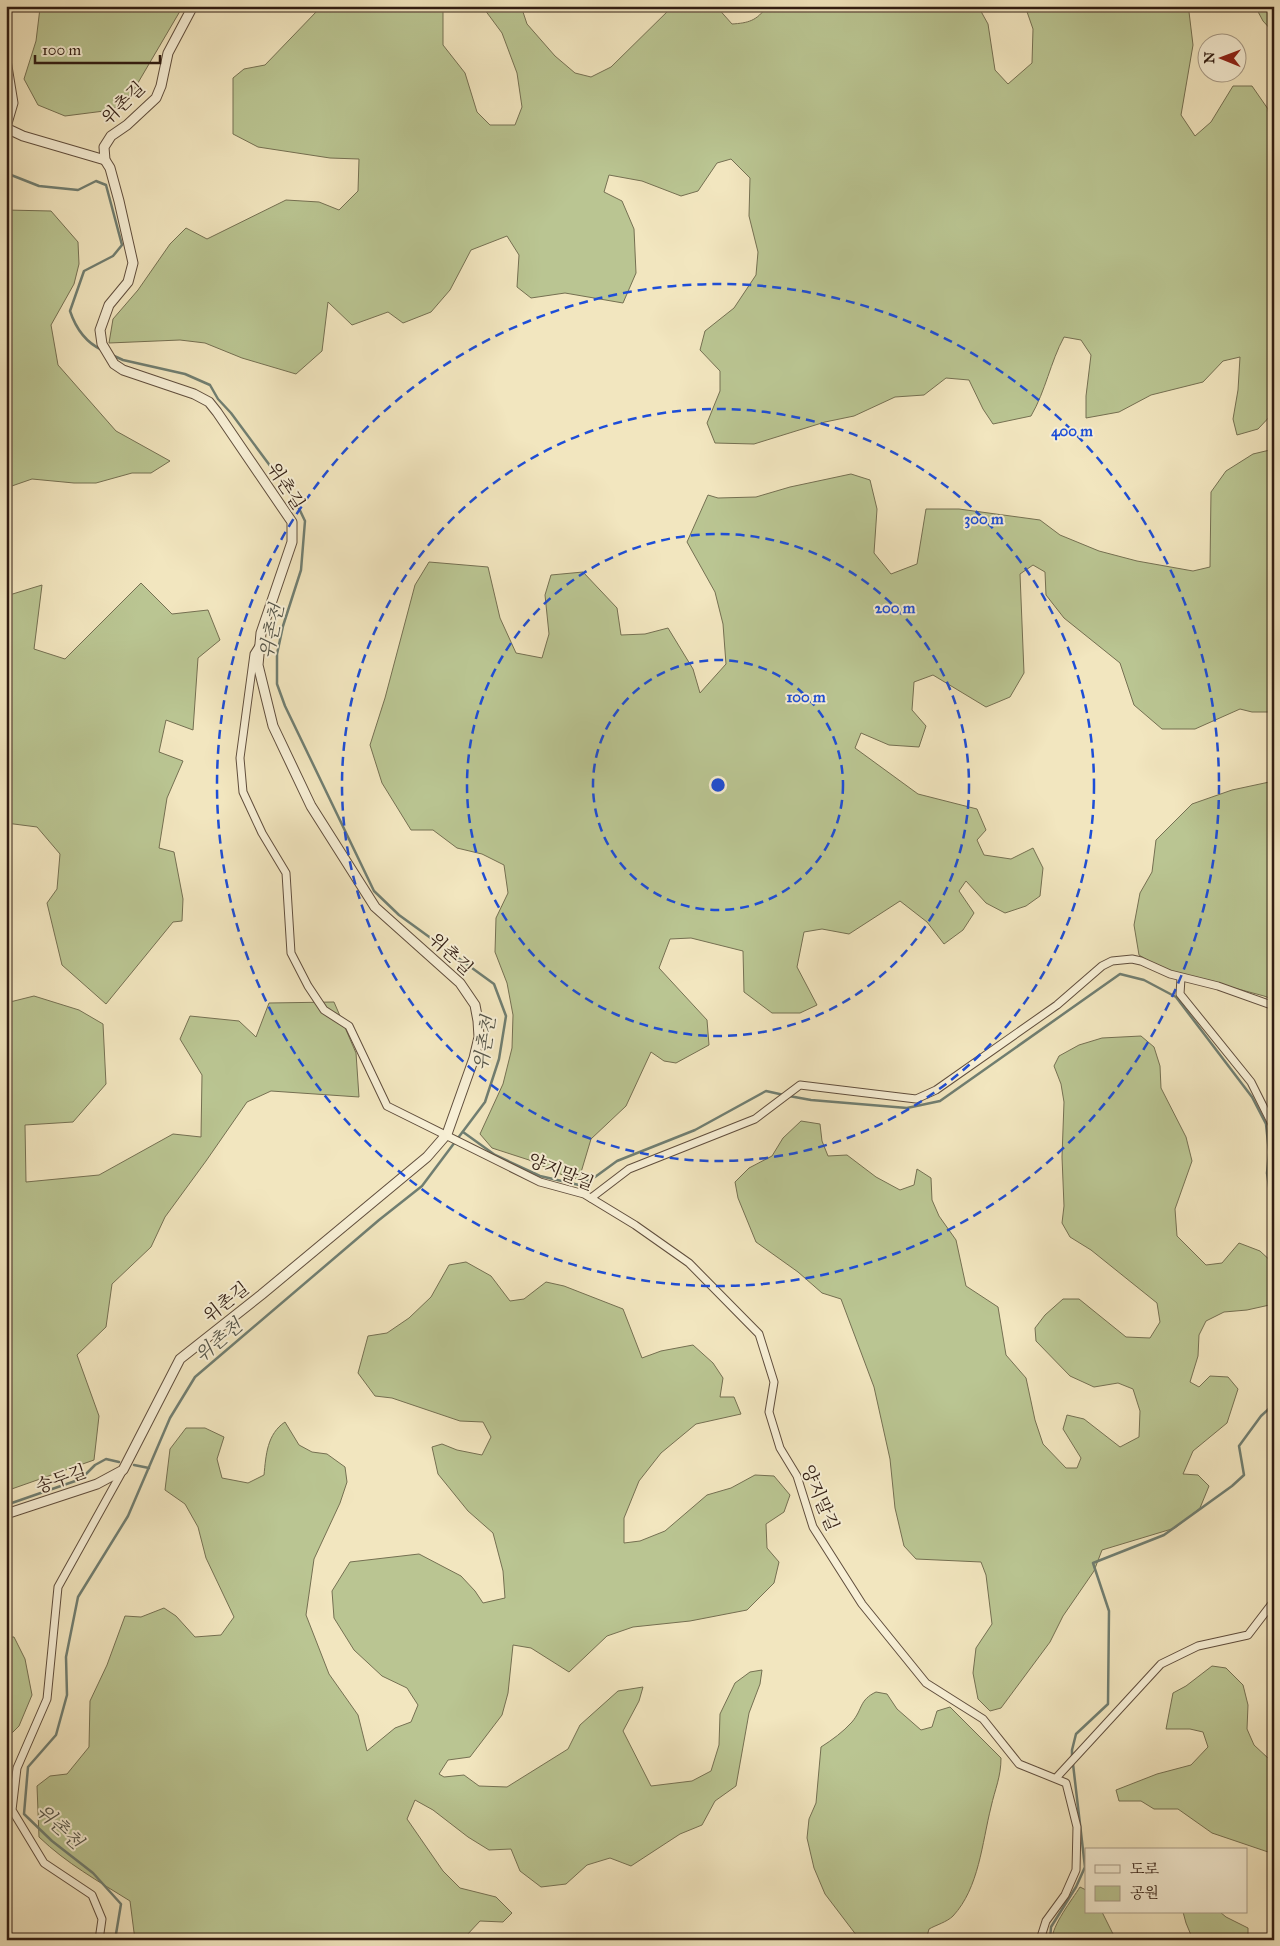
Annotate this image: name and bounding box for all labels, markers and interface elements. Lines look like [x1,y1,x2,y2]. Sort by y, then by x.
scale bar [35,32,160,64]
north arrow [1198,32,1248,82]
text: 100 m [42,41,82,59]
text: N [1201,52,1218,64]
street label: 위촌길 [97,77,149,129]
text: 400 m [1051,422,1093,441]
street label: 위촌길 [263,458,309,514]
text: 300 m [964,510,1004,529]
text: 200 m [875,599,916,617]
water label: 위촌천 [255,600,289,660]
text: 100 m [786,688,826,706]
centre of rings [709,776,727,794]
street label: 위촌길 [424,928,478,980]
water label: 위촌천 [469,1012,500,1072]
street label: 양지말길 [525,1149,597,1195]
street label: 위촌길 [199,1277,253,1327]
water label: 위촌천 [190,1313,248,1367]
street label: 송두길 [33,1460,89,1498]
street label: 양지말길 [796,1462,844,1534]
water label: 위촌천 [32,1799,89,1855]
legend [1085,1848,1248,1914]
text: 도로 [1130,1860,1159,1878]
text: 공원 [1130,1884,1159,1902]

